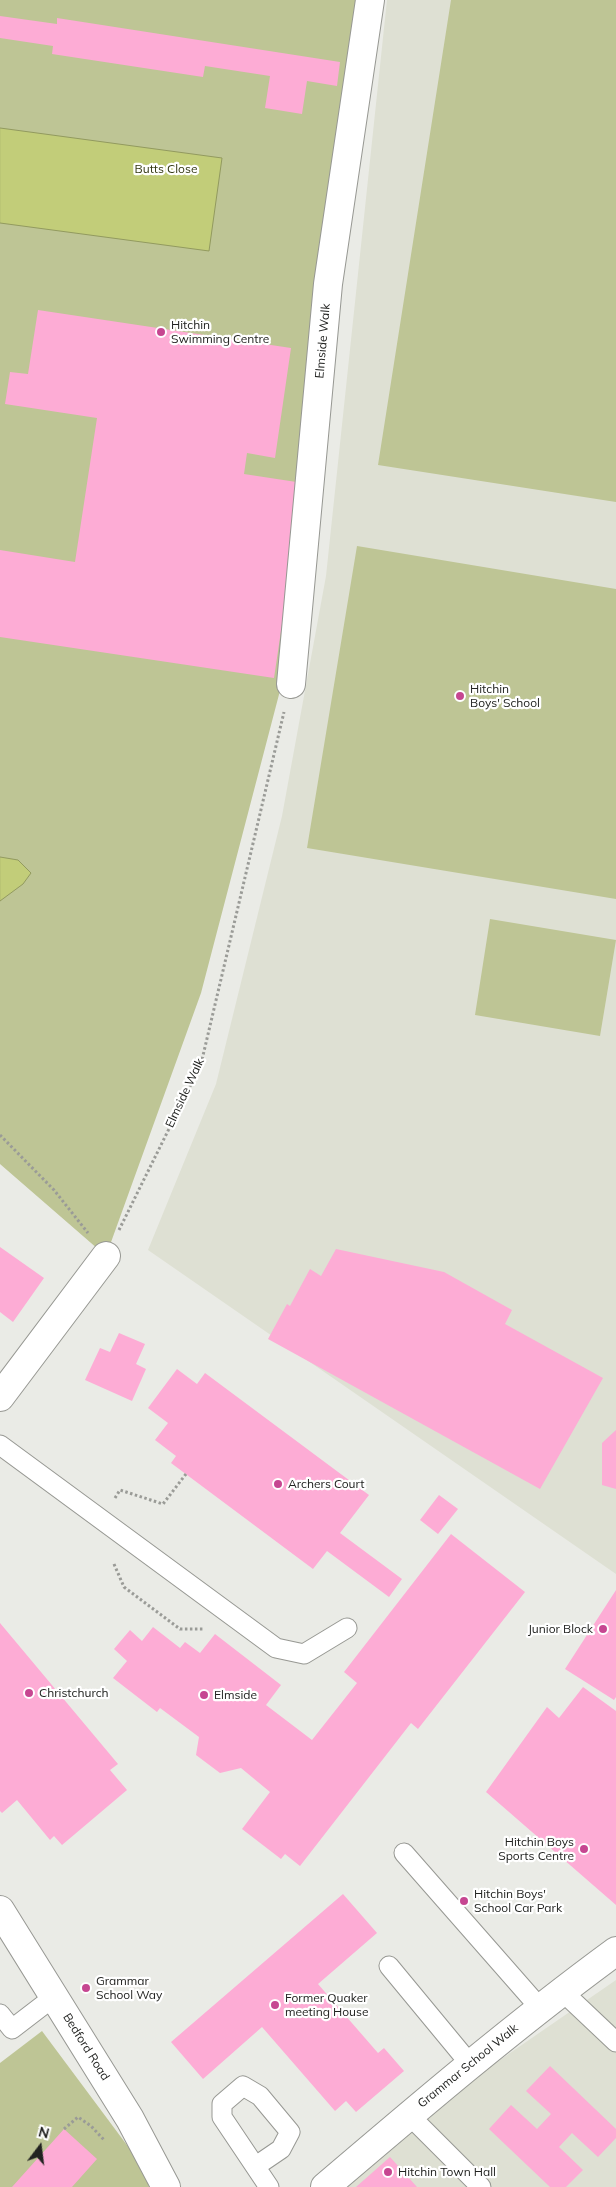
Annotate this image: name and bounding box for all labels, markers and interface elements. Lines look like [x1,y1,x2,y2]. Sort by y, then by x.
park label: Butts Close [135,162,197,176]
street label: Elmside Walk [313,303,333,379]
place label: Hitchin Swimming Centre [171,318,269,346]
marker: Hitchin Swimming Centre [155,326,167,338]
place label: Hitchin Boys' School [470,682,540,710]
marker: Hitchin Boys' School [454,690,466,702]
street label: Elmside Walk [163,1056,207,1130]
place label: Archers Court [288,1477,364,1491]
marker: Archers Court [272,1478,284,1490]
place label: Junior Block [528,1622,593,1636]
marker: Junior Block [597,1623,609,1635]
place label: Christchurch [39,1686,109,1700]
marker: Christchurch [23,1687,35,1699]
place label: Elmside [214,1688,257,1702]
marker: Elmside [198,1689,210,1701]
place label: Hitchin Boys Sports Centre [498,1835,574,1863]
marker: Hitchin Boys Sports Centre [578,1843,590,1855]
place label: Hitchin Boys' School Car Park [474,1887,562,1915]
marker: Hitchin Boys' School Car Park [458,1895,470,1907]
place label: Grammar School Way [96,1974,162,2002]
marker: Grammar School Way [80,1982,92,1994]
place label: Former Quaker meeting House [285,1991,368,2019]
marker: Former Quaker meeting House [269,1999,281,2011]
street label: Bedford Road [60,2011,112,2083]
street label: Grammar School Walk [415,2021,521,2111]
north arrow [15,2122,65,2172]
text: N [36,2122,51,2143]
place label: Hitchin Town Hall [398,2165,496,2179]
marker: Hitchin Town Hall [382,2166,394,2178]

